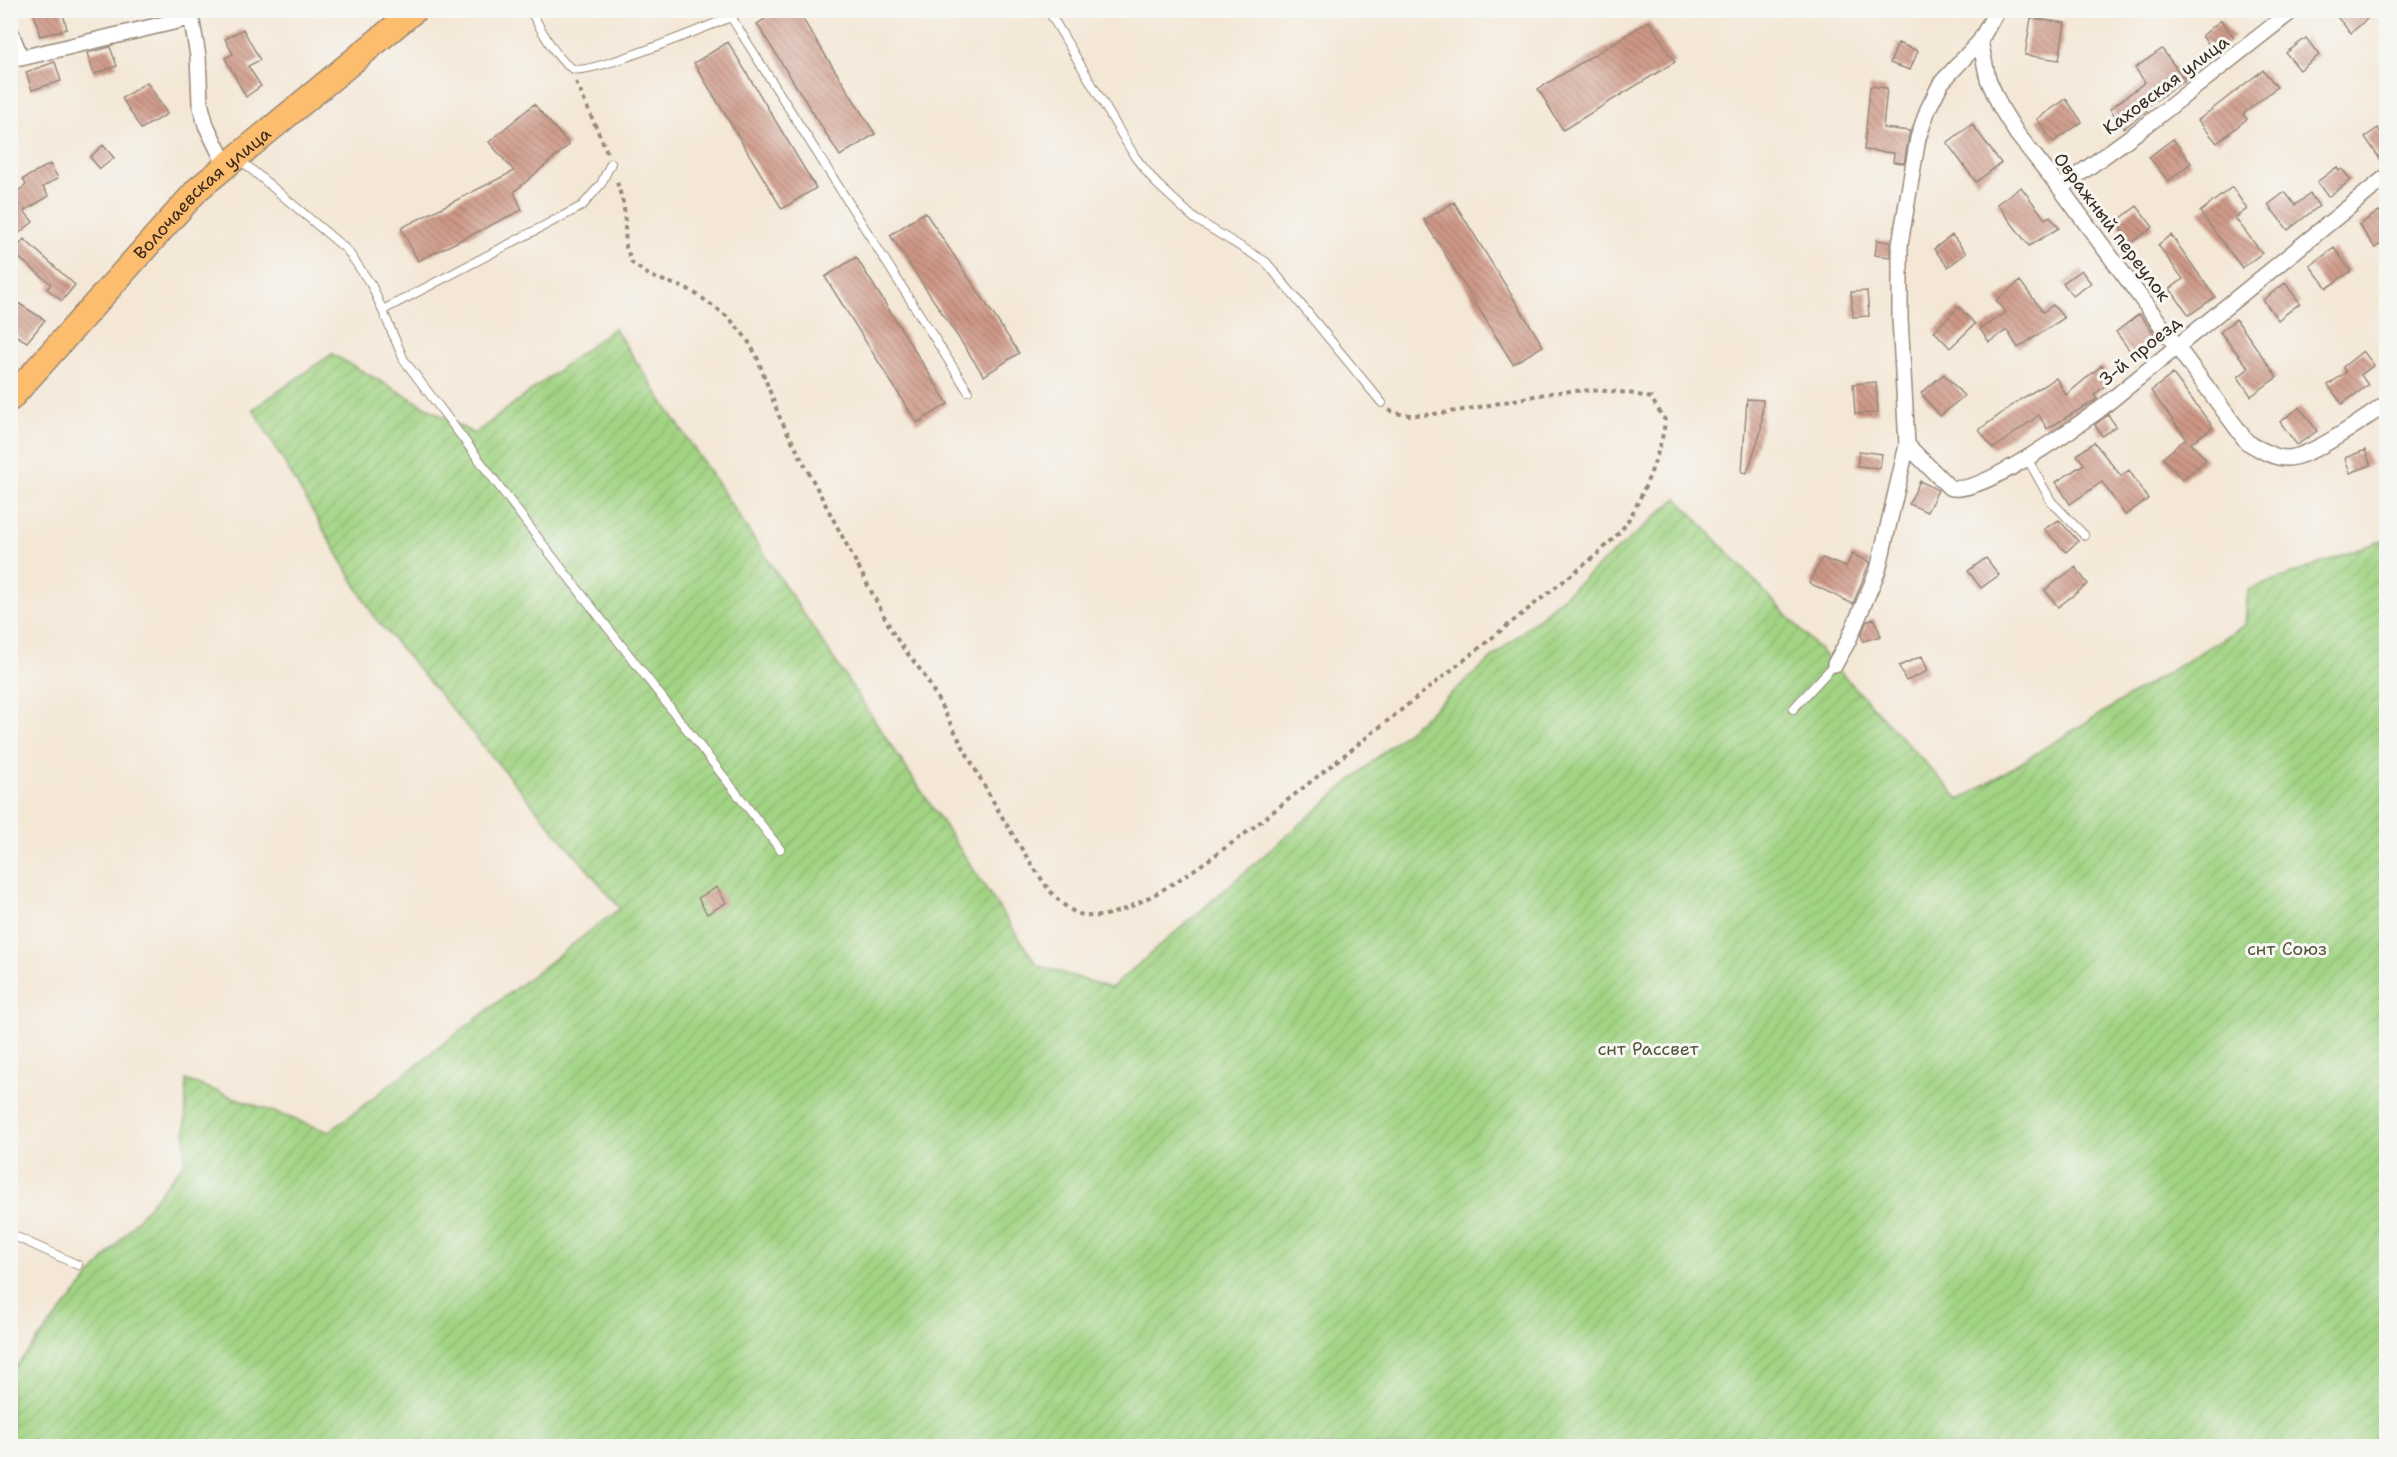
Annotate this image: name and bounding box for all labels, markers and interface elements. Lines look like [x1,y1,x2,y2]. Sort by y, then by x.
street label: Каховская улица [2098,30,2234,140]
street label: Волочаевская улица [128,122,276,265]
street label: Овражный переулок [2048,148,2176,307]
street label: 3-й проезд [2094,310,2187,392]
park label: снт Союз [2247,937,2327,961]
park label: снт Рассвет [1597,1037,1699,1061]

